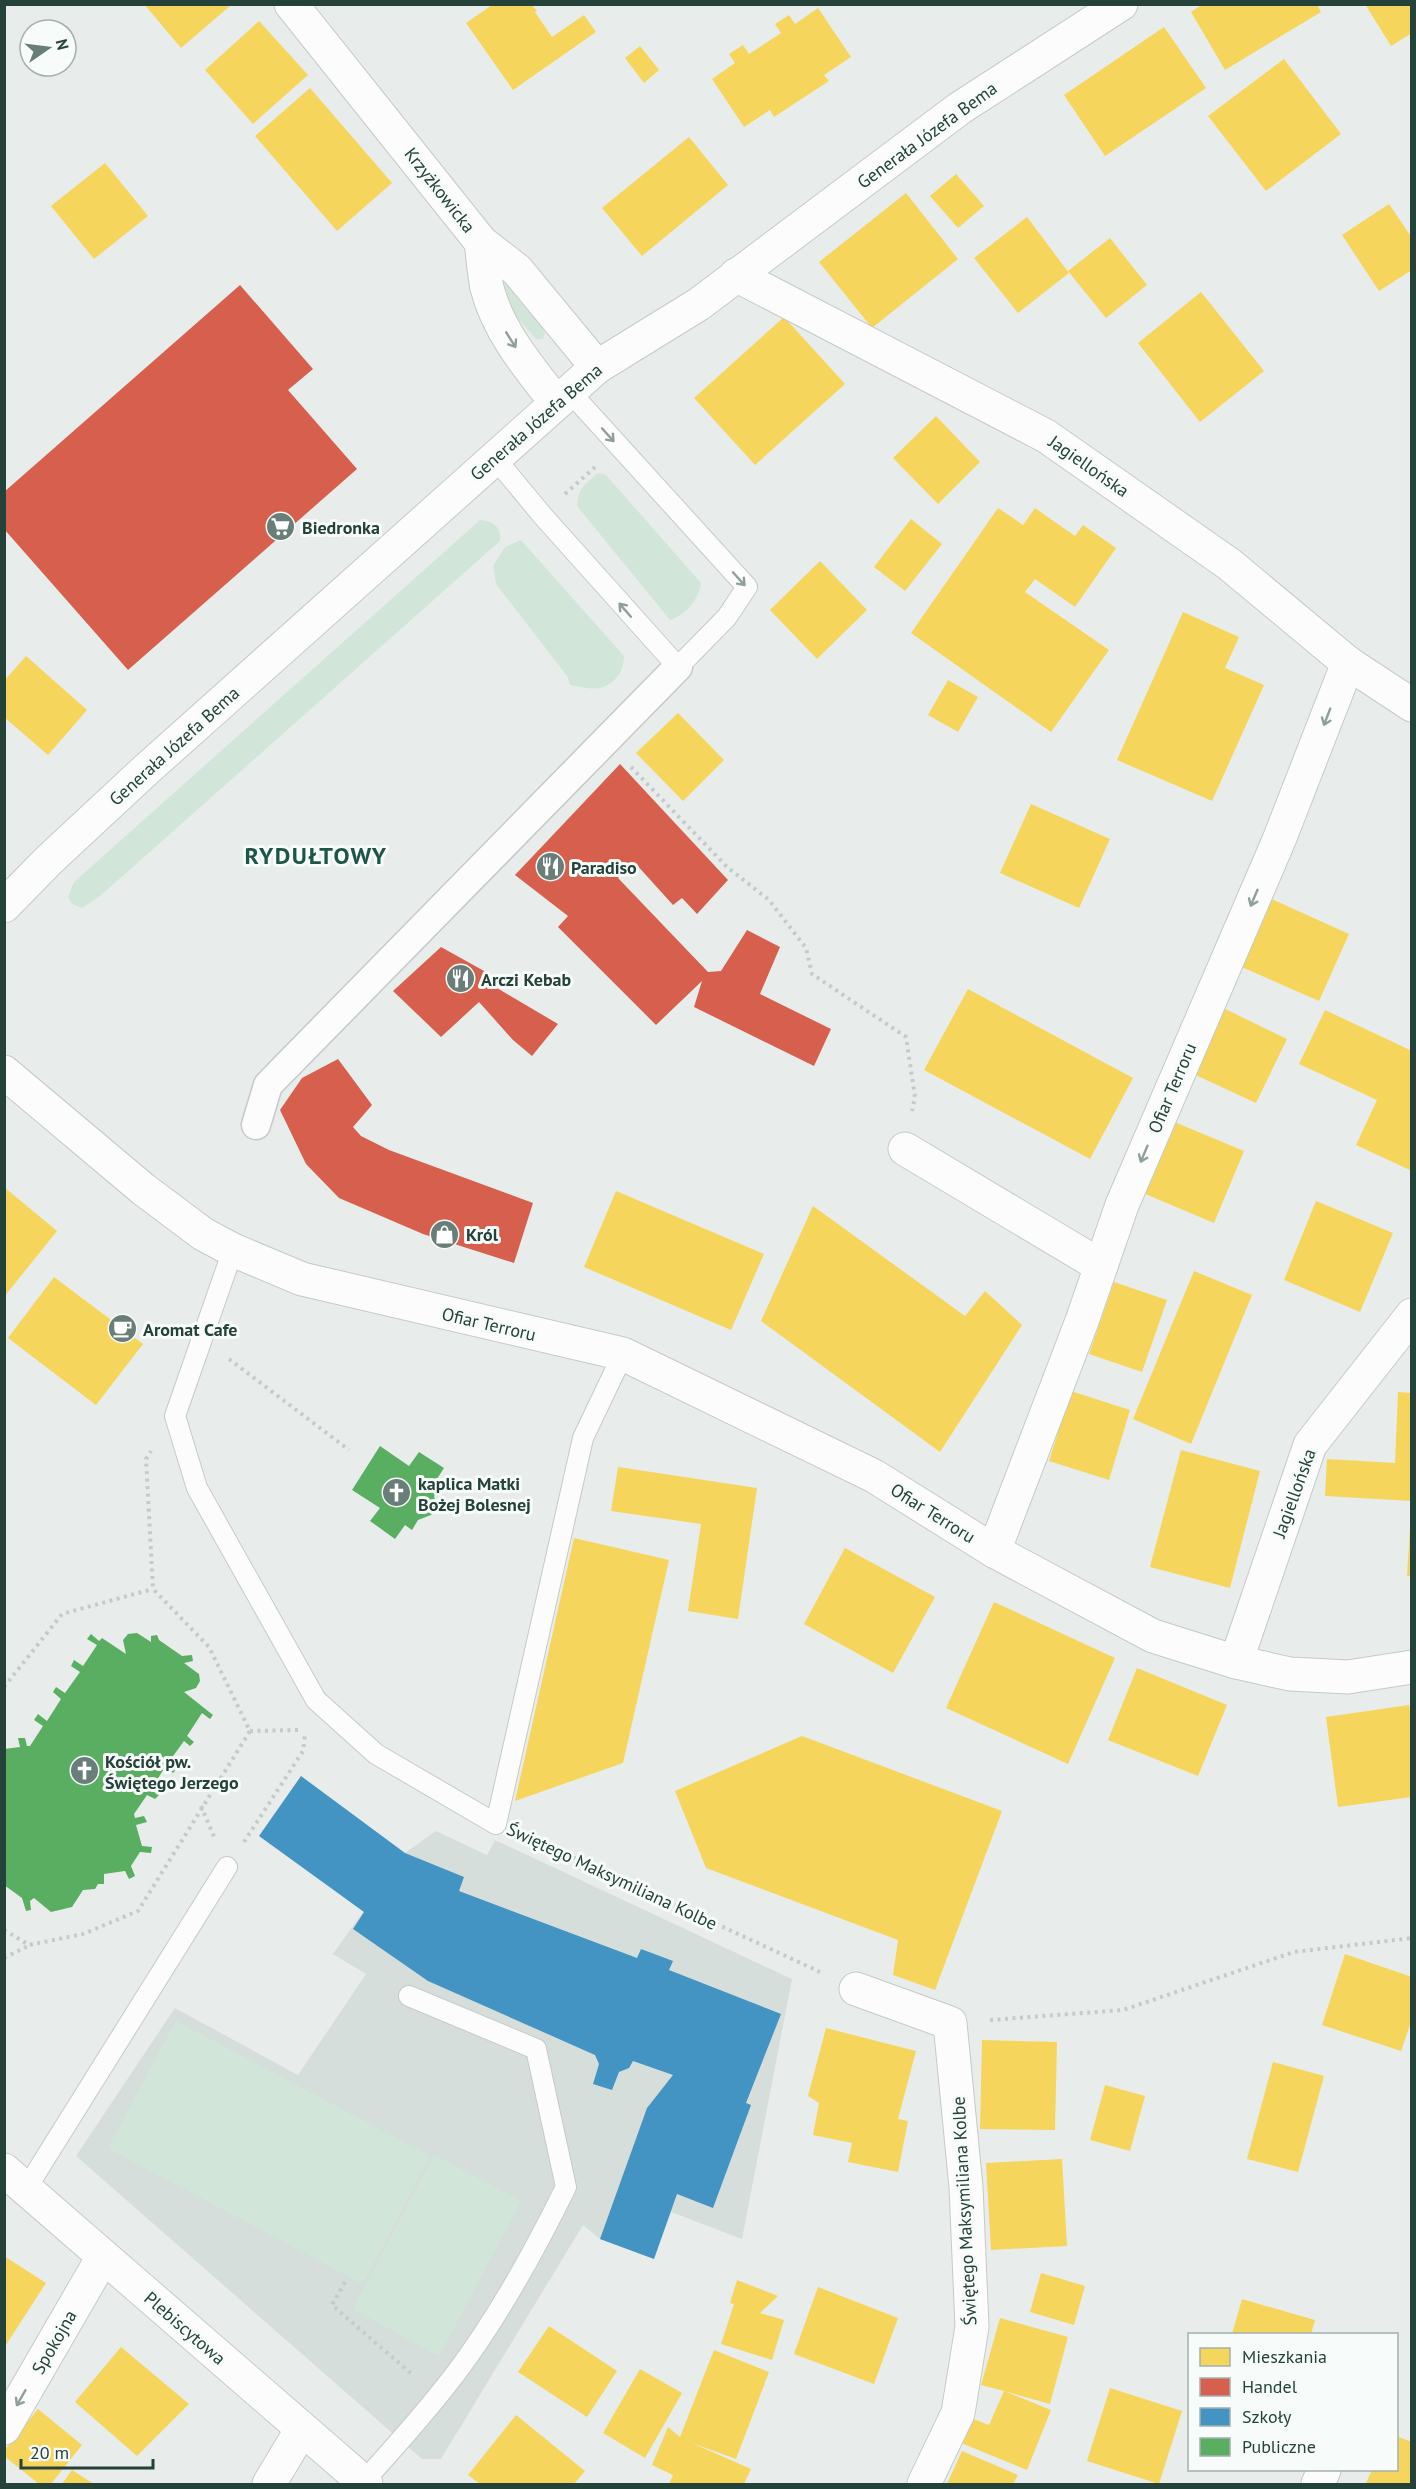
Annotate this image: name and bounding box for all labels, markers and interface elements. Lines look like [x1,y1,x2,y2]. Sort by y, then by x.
north arrow [18,18,78,78]
text: N [52,37,74,52]
street label: Generała Józefa Bema [853,77,1001,193]
street label: Krzyżkowicka [399,143,481,237]
one-way arrow [505,332,518,349]
street label: Generała Józefa Bema [465,358,607,486]
one-way arrow [601,427,615,442]
street label: Jagiellońska [1044,429,1134,502]
supermarket icon: Biedronka [265,511,297,543]
place label: Biedronka [302,516,380,539]
one-way arrow [732,571,746,586]
one-way arrow [618,603,632,618]
street label: Generała Józefa Bema [104,681,244,811]
one-way arrow [1321,707,1332,726]
district label: RYDUŁTOWY [245,840,387,871]
restaurant icon: Paradiso [534,851,566,883]
place label: Paradiso [571,856,637,879]
one-way arrow [1248,888,1259,906]
restaurant icon: Arczi Kebab [444,963,476,995]
place label: Arczi Kebab [481,968,572,991]
street label: Ofiar Terroru [1143,1039,1201,1137]
one-way arrow [1138,1144,1149,1163]
shop icon: Król [429,1218,461,1250]
place label: Król [466,1223,499,1246]
street label: Ofiar Terroru [440,1302,538,1346]
cafe icon: Aromat Cafe [106,1313,138,1345]
place label: Aromat Cafe [143,1318,238,1341]
street label: Jagiellońska [1267,1445,1321,1542]
place label: kaplica Matki Bożej Bolesnej [418,1472,531,1516]
church icon: kaplica Matki Bożej Bolesnej [381,1477,413,1509]
street label: Ofiar Terroru [886,1478,980,1548]
place label: Kościół pw. Świętego Jerzego [105,1750,239,1794]
church icon: Kościół pw. Świętego Jerzego [68,1755,100,1787]
street label: Świętego Maksymiliana Kolbe [503,1817,721,1935]
street label: Świętego Maksymiliana Kolbe [947,2096,981,2326]
street label: Plebiscytowa [140,2286,230,2370]
street label: Spokojna [26,2306,82,2378]
legend [1188,2333,1398,2471]
text: Mieszkania [1242,2345,1327,2368]
text: Handel [1242,2375,1298,2398]
one-way arrow [15,2390,27,2407]
text: Szkoły [1242,2405,1292,2428]
scale bar [21,2432,153,2470]
text: Publiczne [1242,2435,1316,2458]
text: 20 m [30,2441,69,2464]

